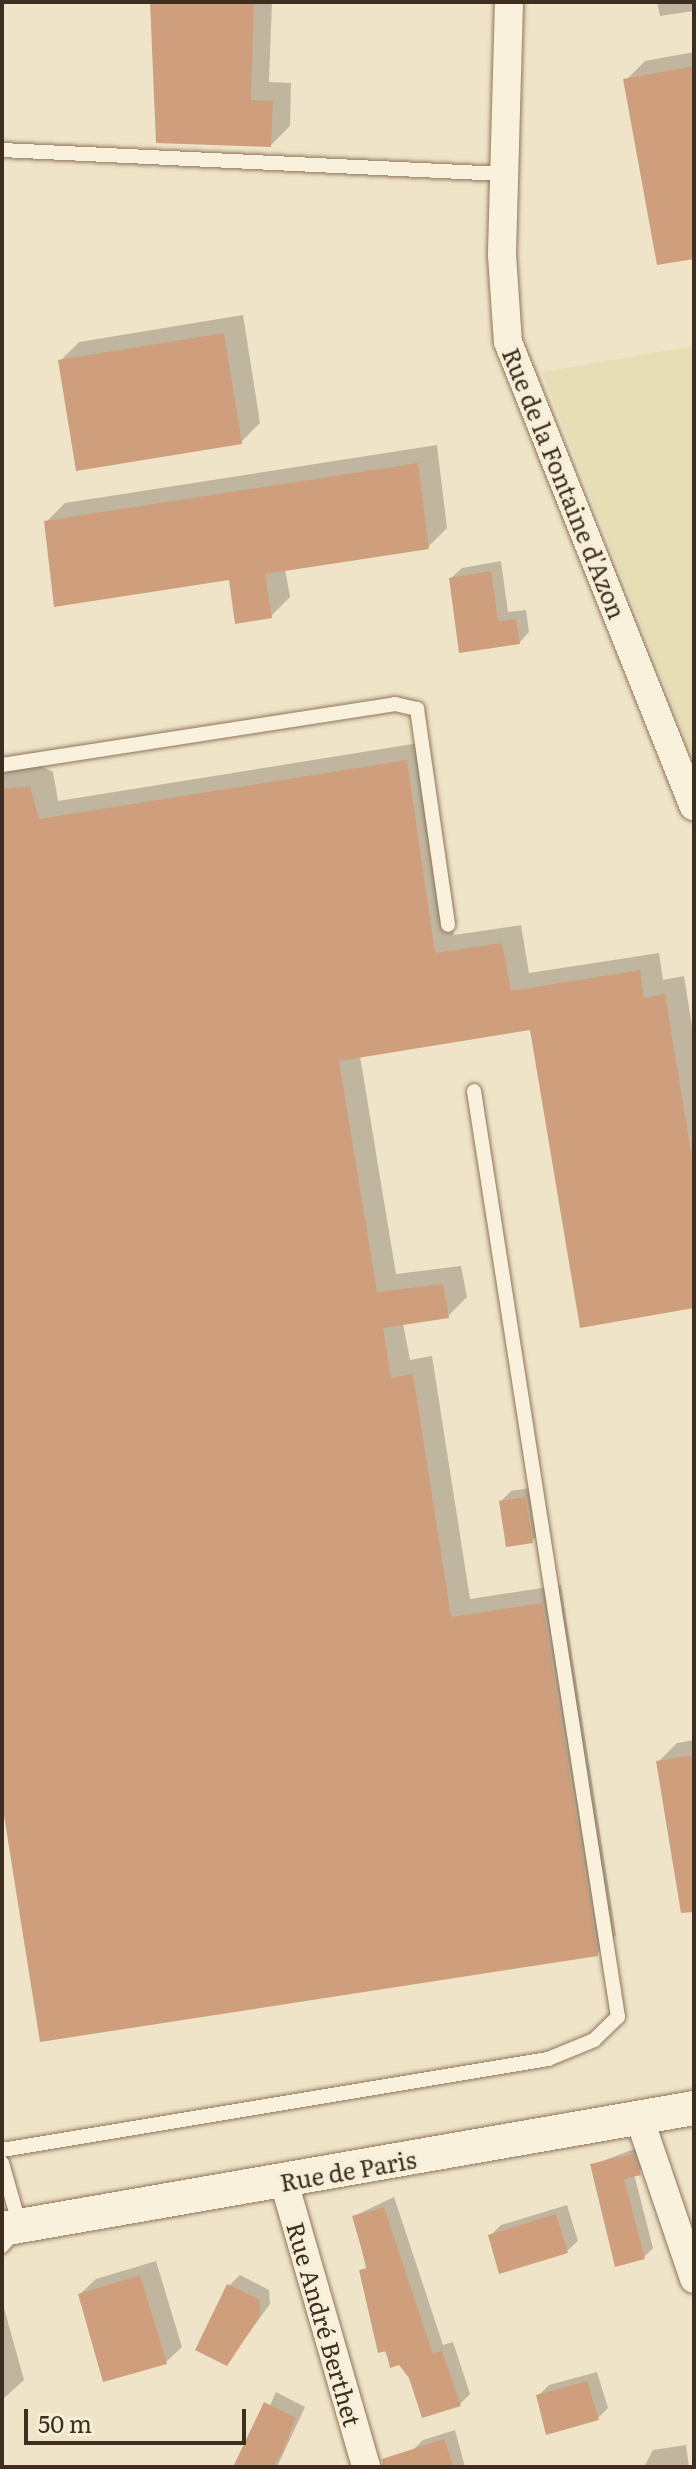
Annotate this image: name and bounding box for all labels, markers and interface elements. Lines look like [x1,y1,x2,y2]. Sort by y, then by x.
street label: Rue de la Fontaine d'Azon [497,343,633,623]
street label: Rue de Paris [278,2144,418,2196]
street label: Rue André Berthet [282,2218,368,2430]
scale bar [28,2393,250,2443]
text: 50 m [38,2405,92,2440]

